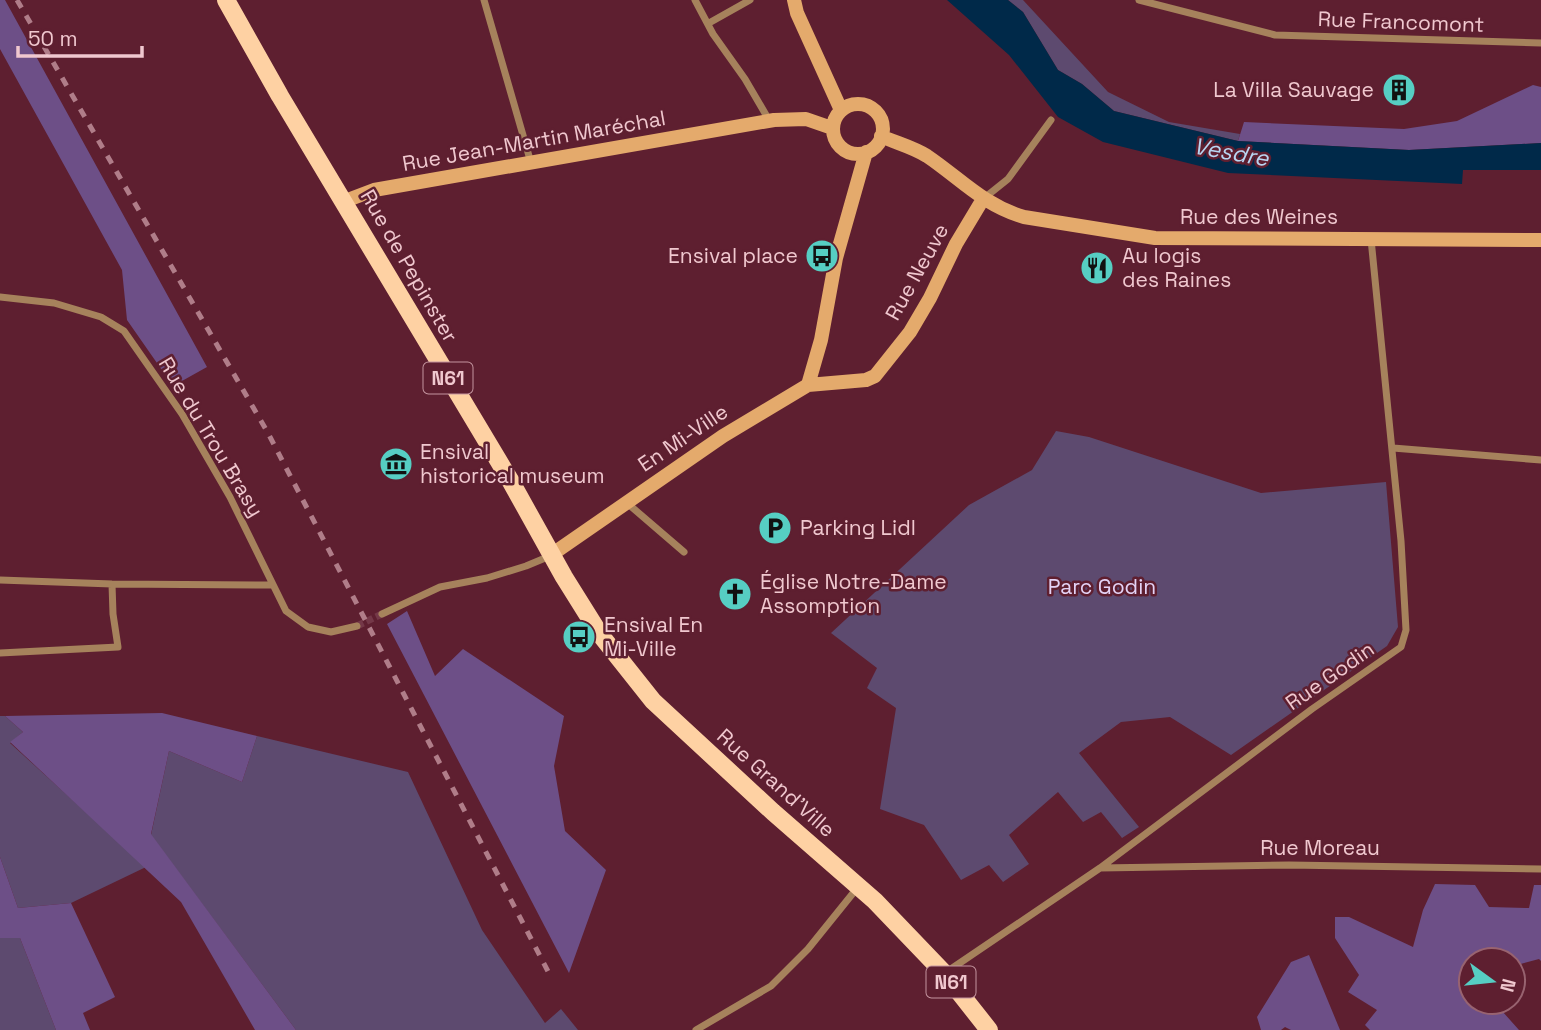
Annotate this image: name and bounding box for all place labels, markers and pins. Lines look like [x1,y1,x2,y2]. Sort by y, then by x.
building icon: La Villa Sauvage [1380,71,1418,109]
place label: La Villa Sauvage [1213,76,1374,103]
bus stop icon: Ensival place [803,237,841,275]
place label: Ensival place [668,242,798,269]
place label: Au logis des Raines [1122,242,1231,293]
restaurant icon: Au logis des Raines [1078,249,1116,287]
place label: Ensival historical museum [420,438,605,489]
museum icon: Ensival historical museum [377,445,415,483]
parking icon: Parking Lidl [756,509,794,547]
place label: Parking Lidl [800,514,916,541]
place label: Église Notre-Dame Assomption [760,568,947,619]
church icon: Église Notre-Dame Assomption [716,575,754,613]
place label: Ensival En Mi-Ville [604,611,703,662]
bus stop icon: Ensival En Mi-Ville [560,618,598,656]

